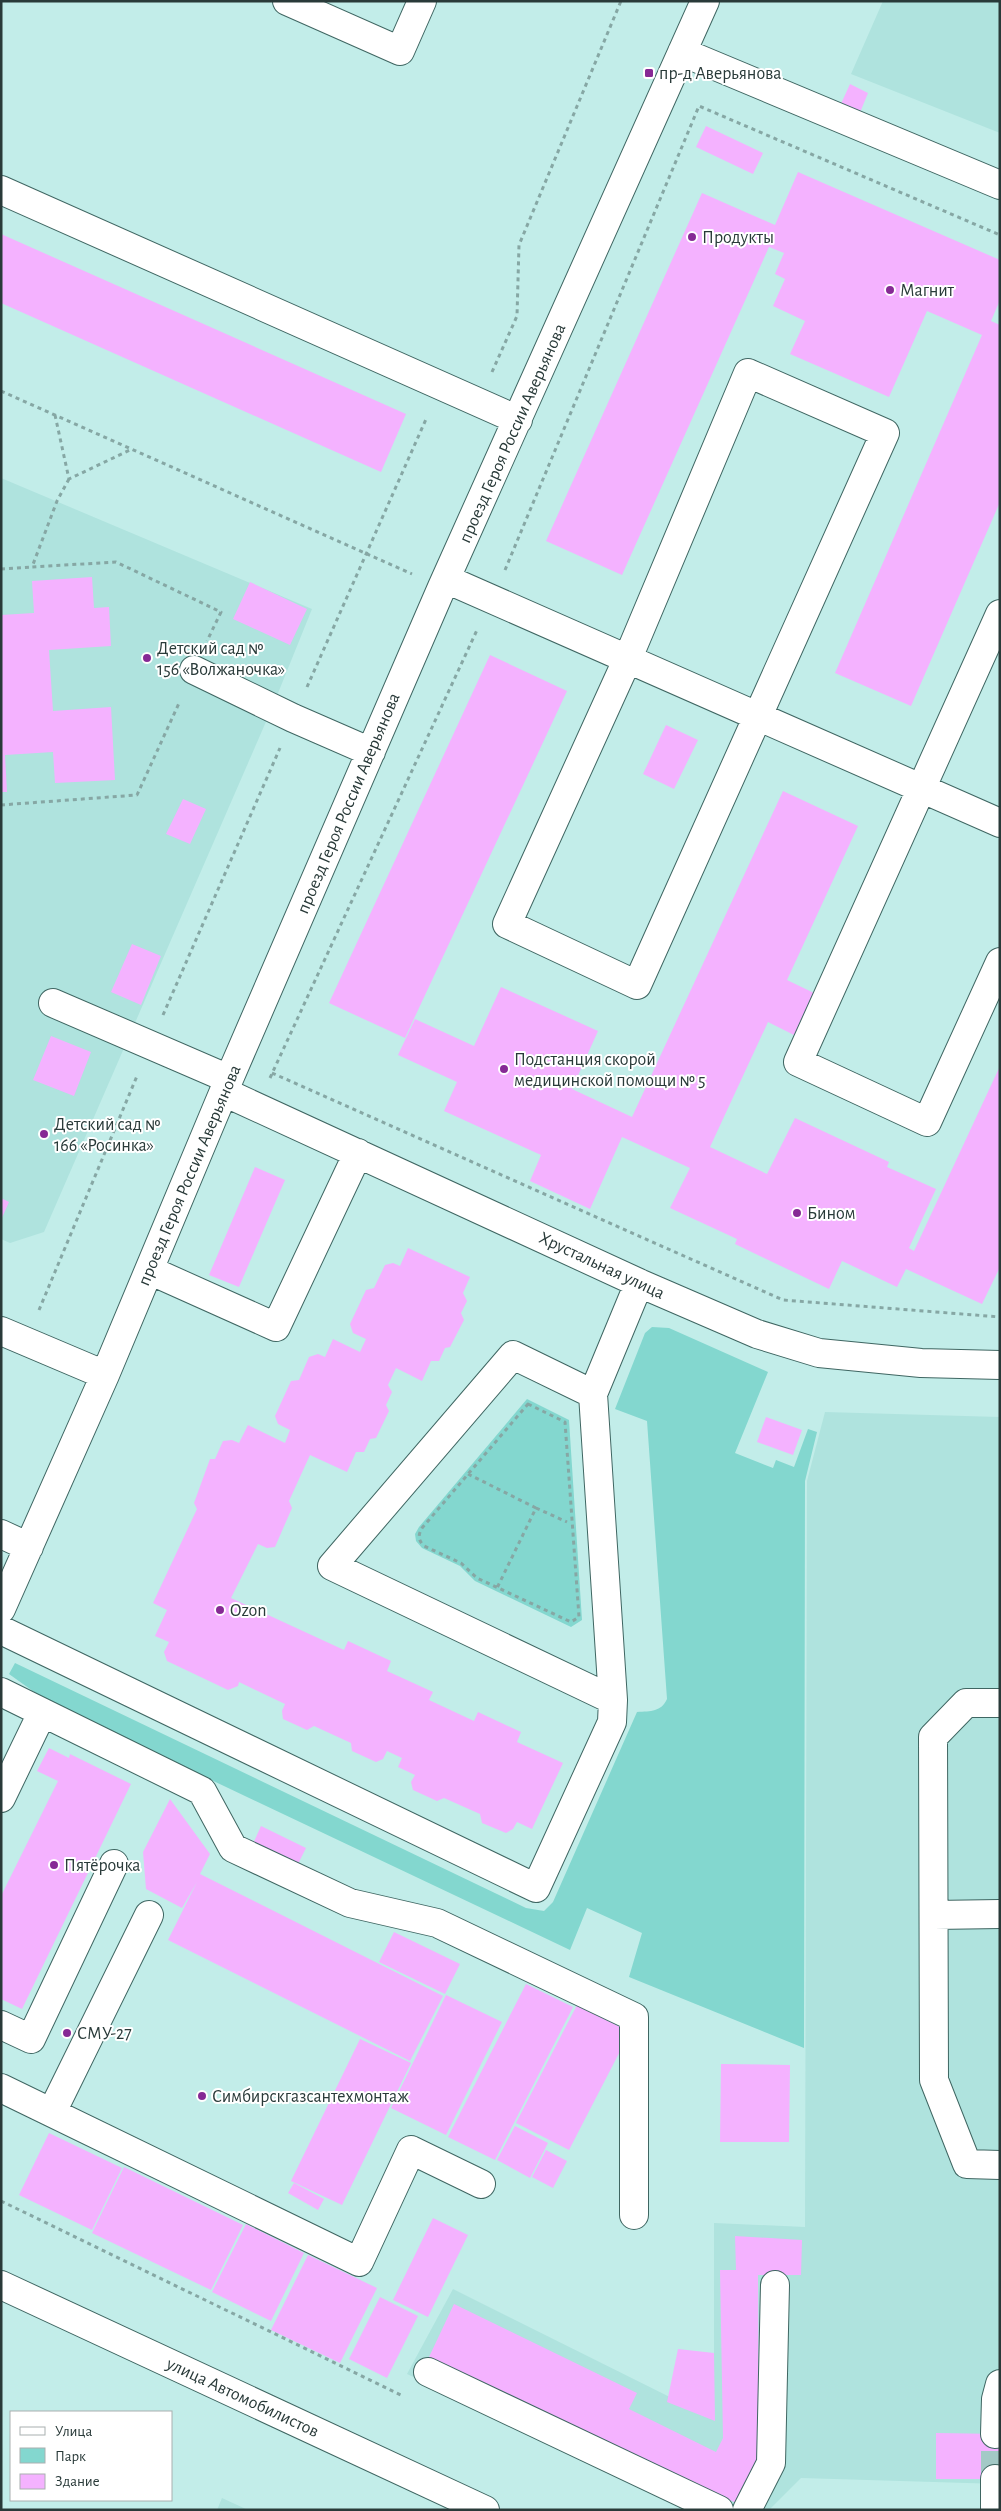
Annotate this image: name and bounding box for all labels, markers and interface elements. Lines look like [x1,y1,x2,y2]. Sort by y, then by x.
place label: пр-д Аверьянова [659,65,782,83]
marker: пр-д Аверьянова [643,67,655,79]
place label: Продукты [702,229,774,247]
marker: Продукты [686,231,698,243]
place label: Магнит [900,282,955,300]
marker: Магнит [884,284,896,296]
street label: проезд Героя России Аверьянова [456,321,570,546]
place label: Детский сад № 156 «Волжаночка» [157,640,285,679]
marker: Детский сад № 156 «Волжаночка» [141,652,153,664]
street label: проезд Героя России Аверьянова [294,690,404,916]
place label: Подстанция скорой медицинской помощи № 5 [514,1051,706,1090]
street label: проезд Героя России Аверьянова [135,1062,245,1288]
marker: Подстанция скорой медицинской помощи № 5 [498,1063,510,1075]
place label: Детский сад № 166 «Росинка» [54,1116,161,1155]
marker: Детский сад № 166 «Росинка» [38,1128,50,1140]
place label: Бином [807,1205,856,1223]
marker: Бином [791,1207,803,1219]
street label: Хрустальная улица [536,1229,667,1303]
place label: Ozon [230,1602,267,1620]
marker: Ozon [214,1604,226,1616]
place label: Пятёрочка [64,1857,141,1875]
marker: Пятёрочка [48,1859,60,1871]
place label: СМУ-27 [77,2025,132,2043]
marker: СМУ-27 [61,2027,73,2039]
place label: Симбирскгазсантехмонтаж [212,2087,409,2106]
marker: Симбирскгазсантехмонтаж [196,2090,208,2102]
street label: улица Автомобилистов [163,2353,322,2441]
legend [10,2411,172,2501]
text: Улица [55,2424,92,2439]
text: Парк [55,2449,86,2464]
text: Здание [55,2474,100,2489]

